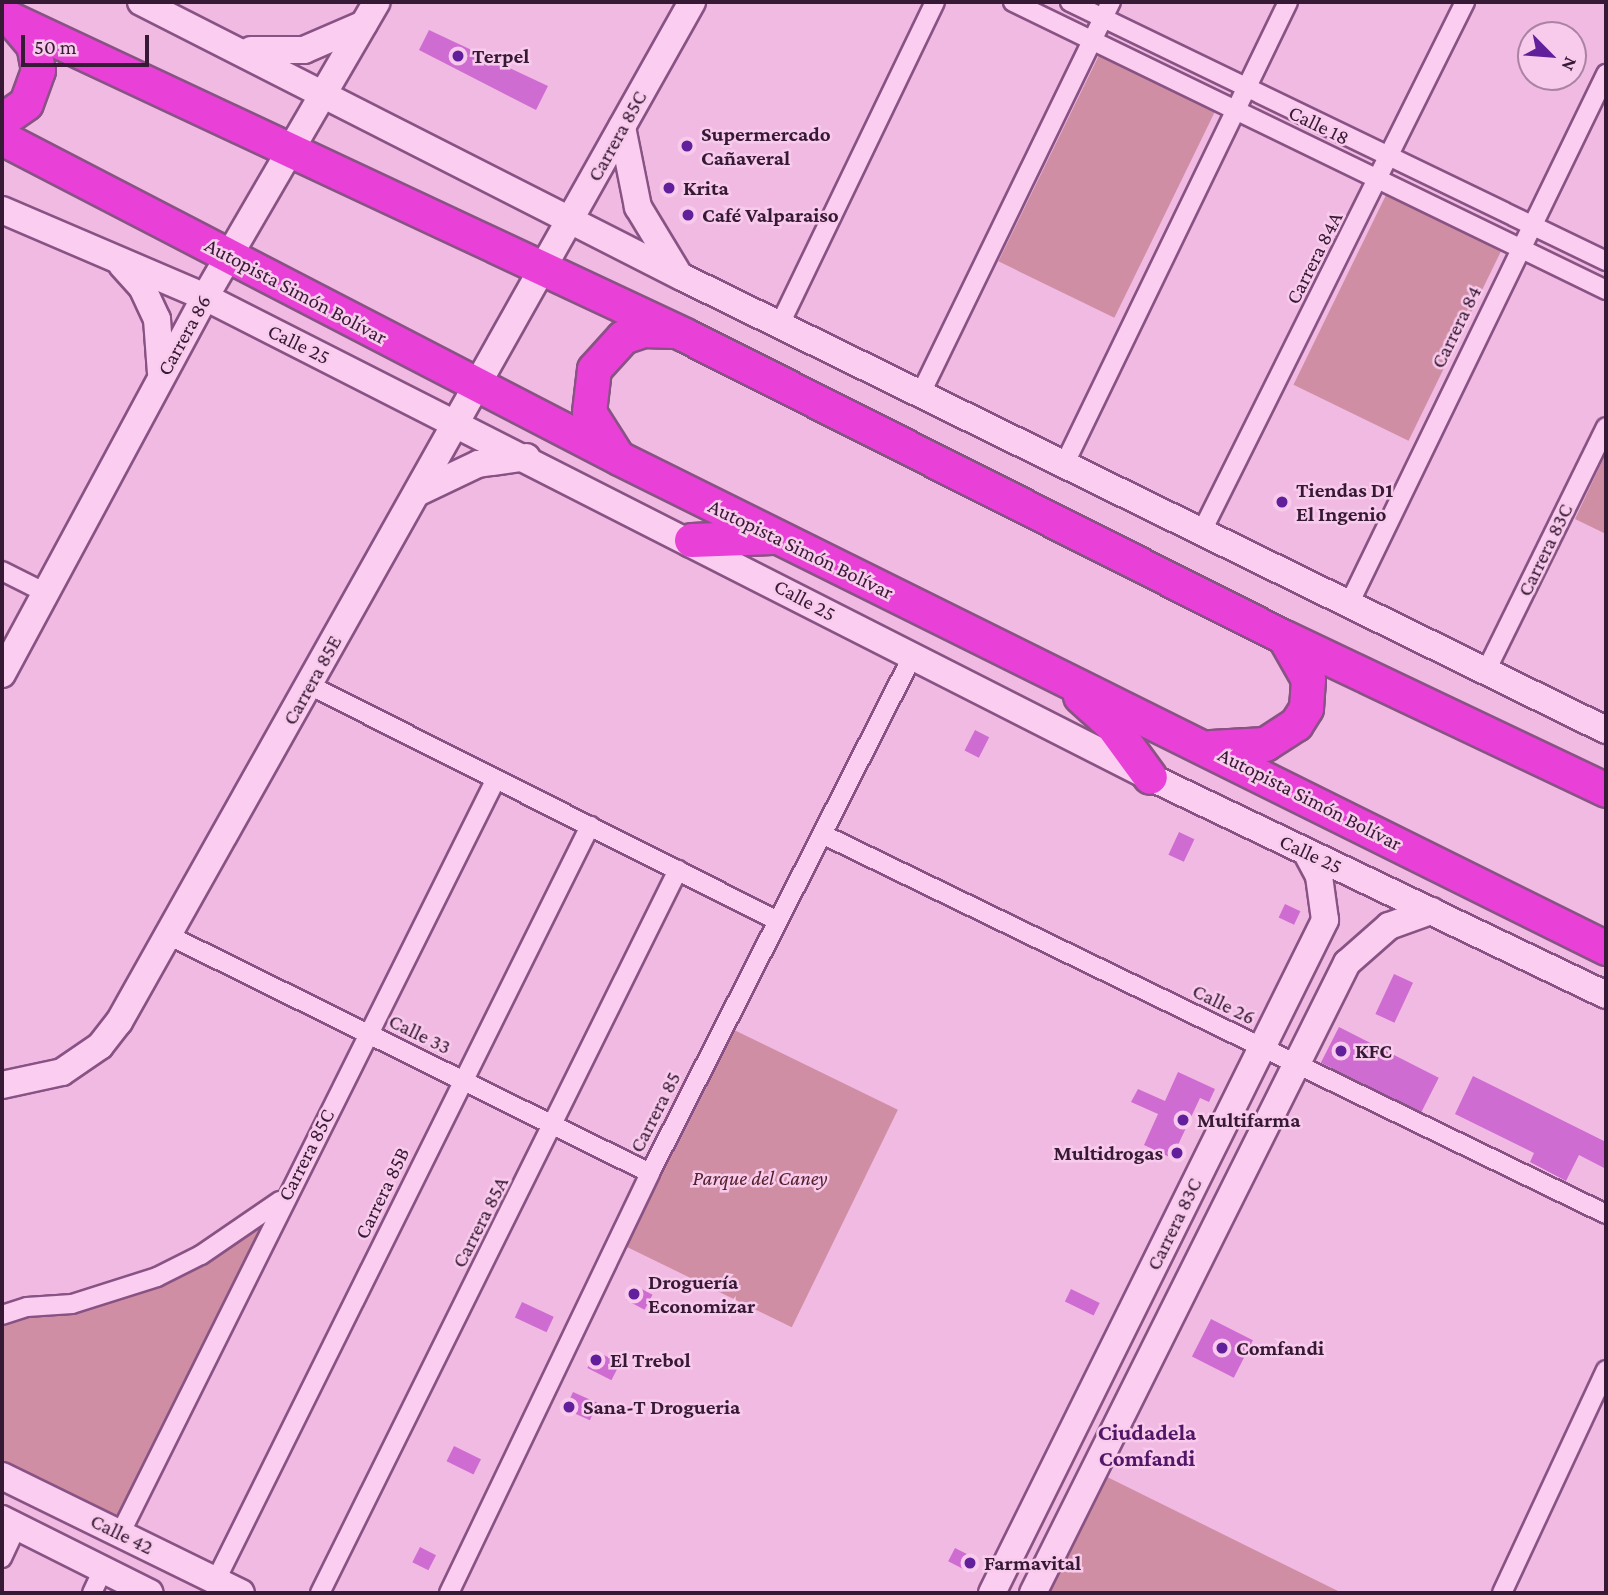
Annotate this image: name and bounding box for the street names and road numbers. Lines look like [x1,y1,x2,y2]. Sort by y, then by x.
street label: Carrera 85C [582,86,652,186]
street label: Calle 18 [1285,100,1353,150]
street label: Carrera 84A [1280,208,1348,308]
street label: Autopista Simón Bolívar [201,232,391,350]
street label: Carrera 84 [1425,282,1487,372]
street label: Carrera 86 [152,290,216,380]
street label: Calle 25 [264,318,334,370]
street label: Autopista Simón Bolívar [704,493,898,605]
street label: Carrera 83C [1512,500,1578,600]
street label: Calle 25 [770,573,840,627]
street label: Carrera 85E [277,631,347,729]
street label: Autopista Simón Bolívar [1214,742,1406,856]
street label: Calle 25 [1276,829,1346,879]
street label: Calle 26 [1188,978,1260,1030]
street label: Calle 33 [385,1008,455,1060]
street label: Carrera 85 [624,1067,686,1157]
street label: Carrera 85C [272,1105,340,1205]
street label: Carrera 85B [349,1143,415,1243]
street label: Carrera 85A [446,1172,514,1272]
street label: Carrera 83C [1141,1174,1207,1274]
street label: Calle 42 [86,1508,158,1560]

